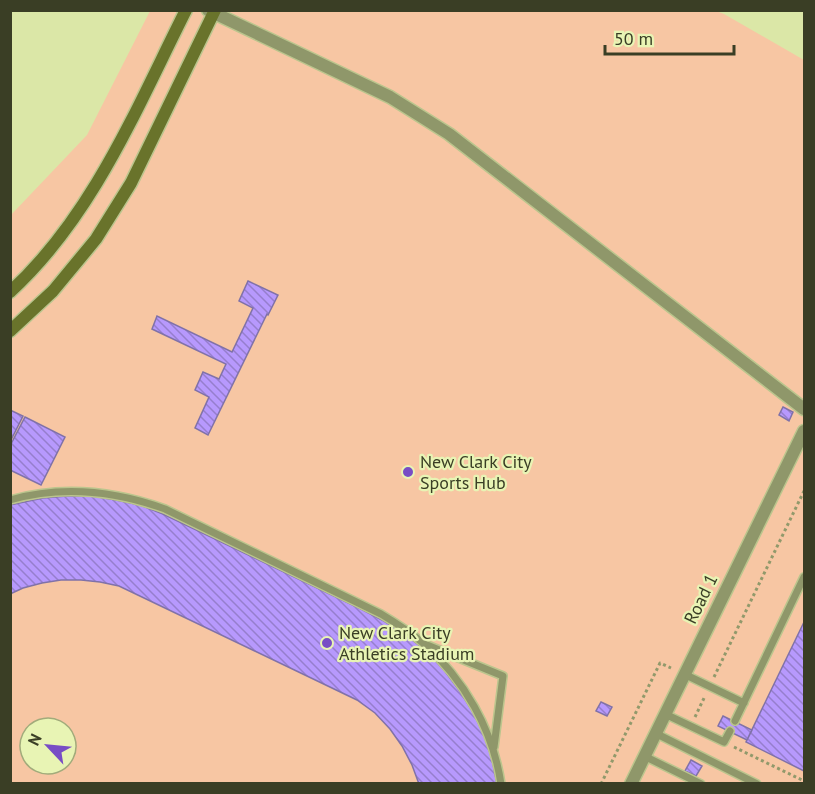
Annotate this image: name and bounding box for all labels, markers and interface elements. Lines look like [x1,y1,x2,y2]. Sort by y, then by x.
scale bar [605,18,734,56]
text: 50 m [614,27,653,50]
place label: New Clark City Sports Hub [420,450,532,494]
marker: New Clark City Sports Hub [401,465,415,479]
street label: Road 1 [679,570,722,628]
place label: New Clark City Athletics Stadium [339,621,474,665]
marker: New Clark City Athletics Stadium [320,636,334,650]
north arrow [18,716,78,776]
text: N [23,730,46,749]

